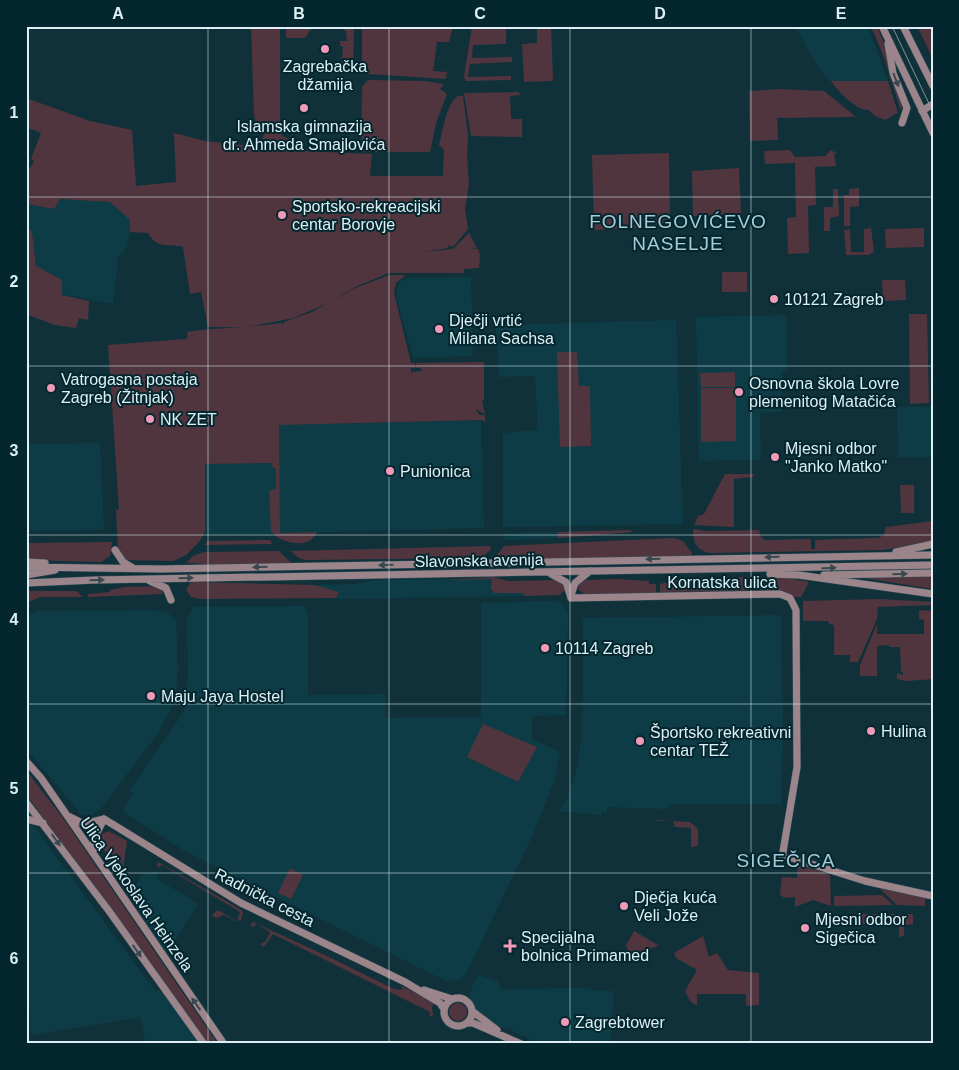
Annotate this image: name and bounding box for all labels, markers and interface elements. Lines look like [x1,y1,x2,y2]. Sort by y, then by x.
text: A [112,5,124,22]
text: B [293,5,305,22]
text: C [474,5,486,22]
text: D [654,5,666,22]
text: E [836,5,847,22]
marker: Zagrebačka džamija [319,43,331,55]
place label: Zagrebačka džamija [283,58,367,93]
one-way arrow [893,73,900,88]
marker: Islamska gimnazija dr. Ahmeda Smajlovića [298,102,310,114]
text: 1 [10,104,19,121]
place label: Islamska gimnazija dr. Ahmeda Smajlovića [223,118,385,153]
place label: Sportsko-rekreacijski centar Borovje [292,198,440,233]
marker: Sportsko-rekreacijski centar Borovje [276,209,288,221]
district label: FOLNEGOVIĆEVO NASELJE [589,211,767,254]
text: 2 [10,273,19,290]
place label: 10121 Zagreb [784,291,884,308]
marker: 10121 Zagreb [768,293,780,305]
place label: Dječji vrtić Milana Sachsa [449,312,554,347]
marker: Dječji vrtić Milana Sachsa [433,323,445,335]
place label: Vatrogasna postaja Zagreb (Žitnjak) [61,371,198,406]
place label: Osnovna škola Lovre plemenitog Matačića [749,375,899,410]
marker: Vatrogasna postaja Zagreb (Žitnjak) [45,382,57,394]
marker: Osnovna škola Lovre plemenitog Matačića [733,386,745,398]
place label: NK ZET [160,411,217,428]
marker: NK ZET [144,413,156,425]
place label: Mjesni odbor "Janko Matko" [785,440,887,475]
text: 3 [10,442,19,459]
marker: Mjesni odbor "Janko Matko" [769,451,781,463]
place label: Punionica [400,463,470,480]
marker: Punionica [384,465,396,477]
street label: Slavonska avenija [414,551,544,570]
one-way arrow [764,553,780,561]
one-way arrow [645,555,661,563]
one-way arrow [378,561,394,569]
one-way arrow [821,563,837,571]
one-way arrow [251,564,267,572]
one-way arrow [893,569,909,577]
one-way arrow [178,574,194,582]
street label: Kornatska ulica [667,574,777,591]
one-way arrow [89,575,105,583]
text: 4 [10,611,19,628]
place label: 10114 Zagreb [555,640,654,657]
marker: 10114 Zagreb [539,642,551,654]
place label: Maju Jaya Hostel [161,688,284,705]
marker: Maju Jaya Hostel [145,690,157,702]
place label: Športsko rekreativni centar TEŽ [650,723,791,759]
place label: Hulina [881,723,926,740]
marker: Hulina [865,725,877,737]
marker: Športsko rekreativni centar TEŽ [634,735,646,747]
text: 5 [10,780,19,797]
street label: Ulica Vjekoslava Heinzela [77,814,196,975]
one-way arrow [51,833,62,846]
district label: SIGEČICA [737,850,835,871]
street label: Radnička cesta [212,865,317,930]
place label: Dječja kuća Veli Jože [634,889,717,924]
marker: Dječja kuća Veli Jože [618,900,630,912]
place label: Mjesni odbor Sigečica [815,911,907,946]
marker: Mjesni odbor Sigečica [799,922,811,934]
place label: Specijalna bolnica Primamed [521,929,649,964]
marker: Specijalna bolnica Primamed [503,939,517,953]
one-way arrow [132,944,142,958]
text: 6 [10,950,19,967]
one-way arrow [191,997,201,1010]
place label: Zagrebtower [575,1014,665,1031]
marker: Zagrebtower [559,1016,571,1028]

